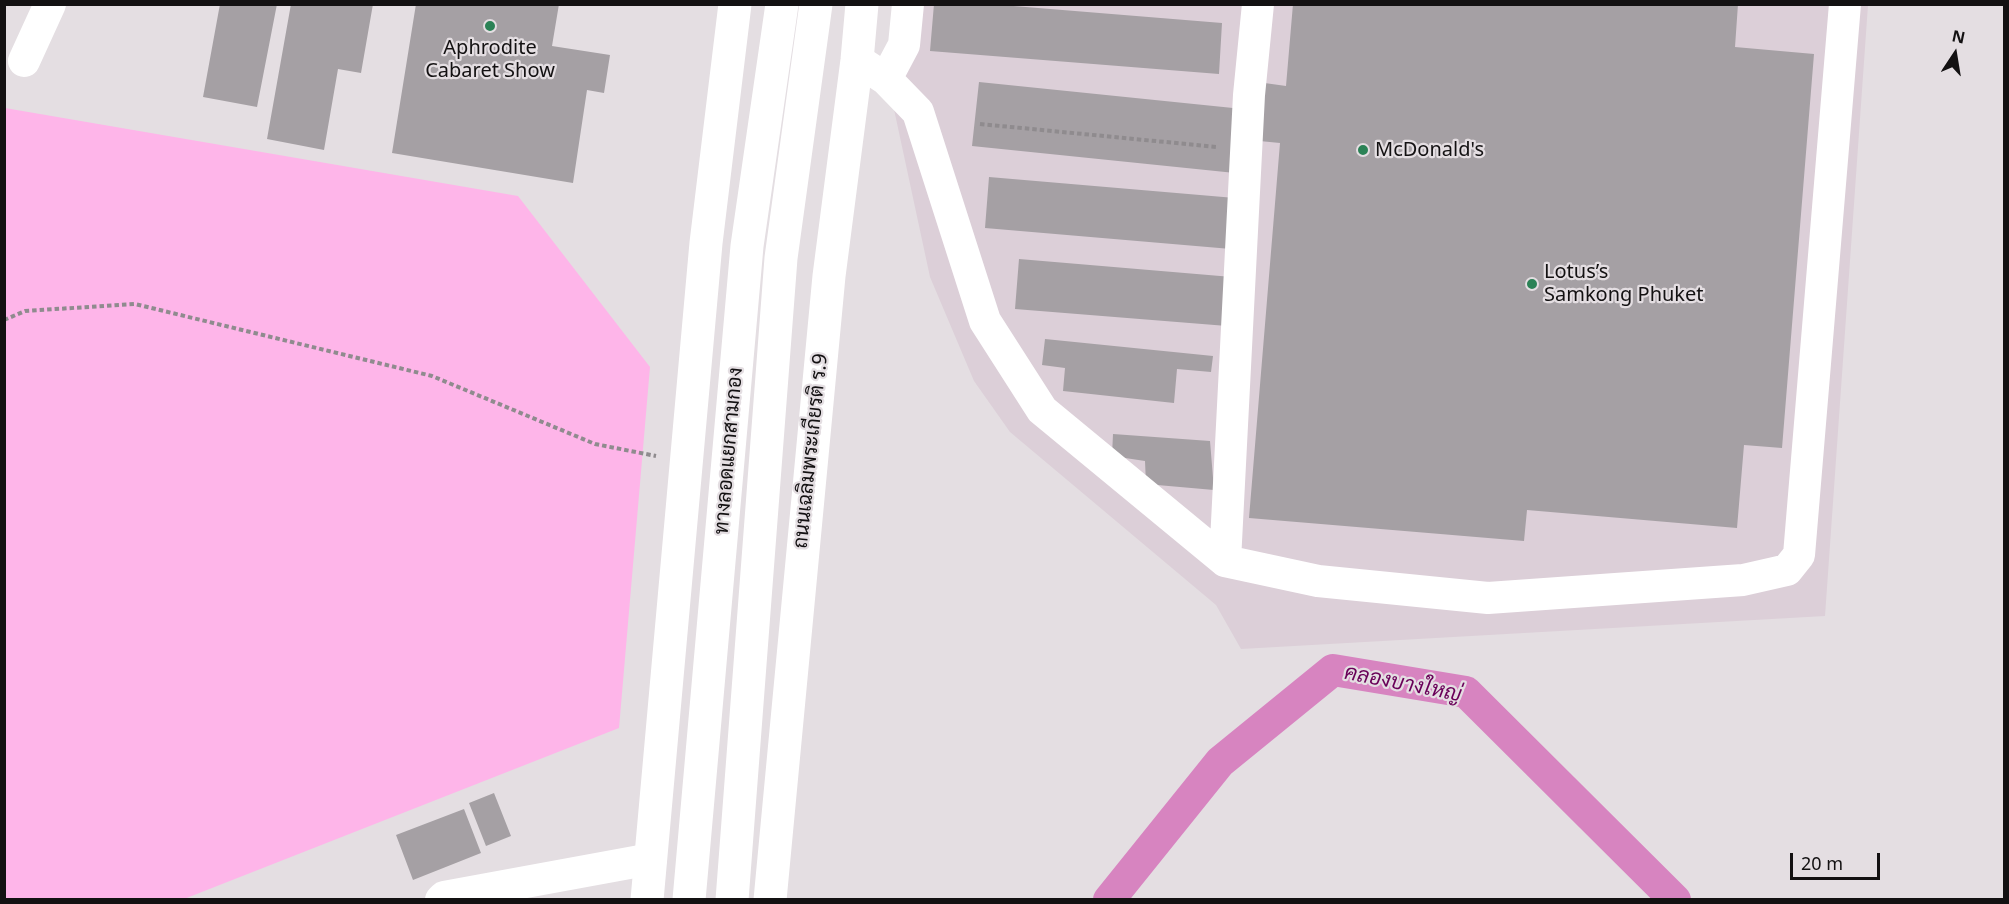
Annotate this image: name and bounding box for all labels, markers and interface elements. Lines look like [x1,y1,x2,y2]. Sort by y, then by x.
marker: Aphrodite Cabaret Show [483,19,497,33]
north arrow [1925,24,1985,84]
text: N [1950,24,1967,49]
place label: Aphrodite Cabaret Show [425,36,555,83]
place label: McDonald's [1375,138,1484,162]
marker: McDonald's [1356,143,1370,157]
place label: Lotus’s Samkong Phuket [1544,260,1704,307]
marker: Lotus’s Samkong Phuket [1525,277,1539,291]
street label: ถนนเฉลิมพระเกียรติ ร.9 [789,352,833,550]
street label: ทางลอดแยกสามกอง [710,366,748,536]
water label: คลองบางใหญ่ [1342,660,1464,708]
scale bar [1793,841,1883,879]
text: 20 m [1801,851,1843,875]

